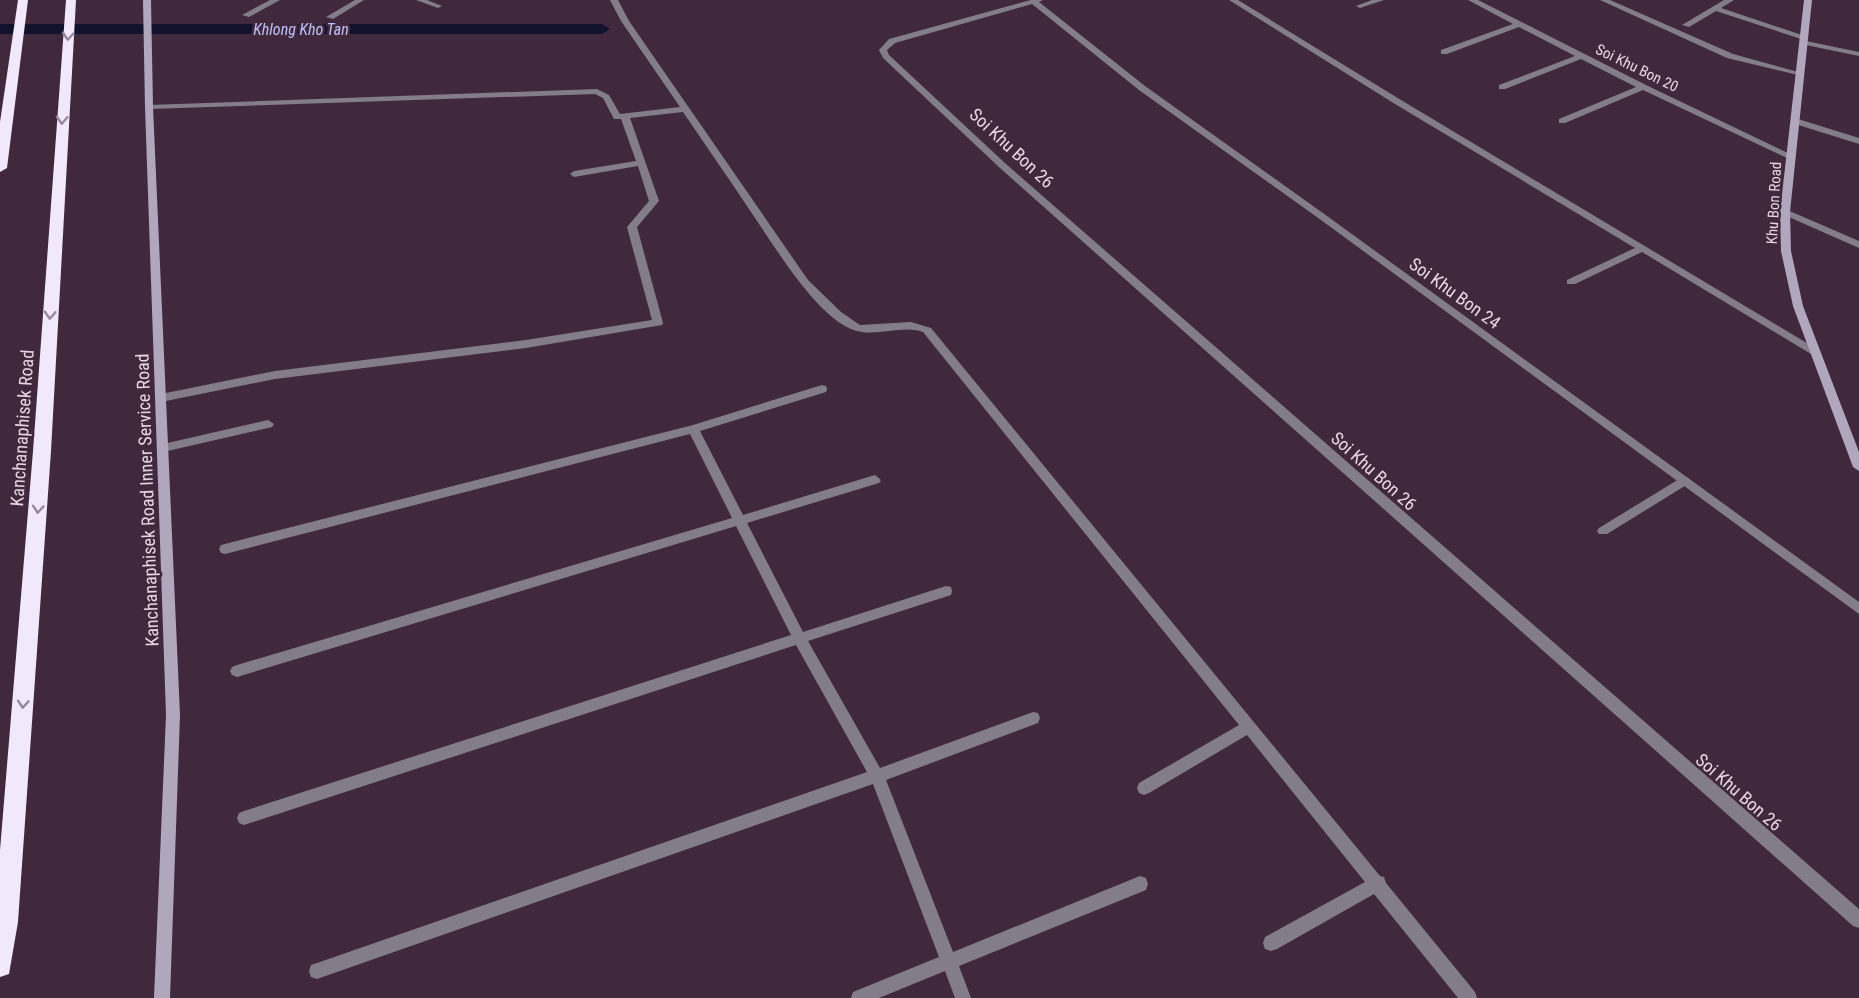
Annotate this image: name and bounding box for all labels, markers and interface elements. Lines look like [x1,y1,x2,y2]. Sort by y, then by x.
water label: Khlong Kho Tan [253,20,349,39]
one-way arrow [62,32,75,41]
street label: Soi Khu Bon 20 [1593,40,1681,96]
street label: Soi Khu Bon 26 [966,104,1058,192]
one-way arrow [56,116,69,125]
street label: Khu Bon Road [1763,161,1785,245]
street label: Soi Khu Bon 24 [1405,253,1505,333]
one-way arrow [44,310,57,319]
street label: Kanchanaphisek Road [6,349,38,507]
street label: Kanchanaphisek Road Inner Service Road [131,353,163,647]
street label: Soi Khu Bon 26 [1327,427,1421,515]
one-way arrow [31,505,44,514]
one-way arrow [17,699,30,708]
street label: Soi Khu Bon 26 [1692,749,1786,835]

